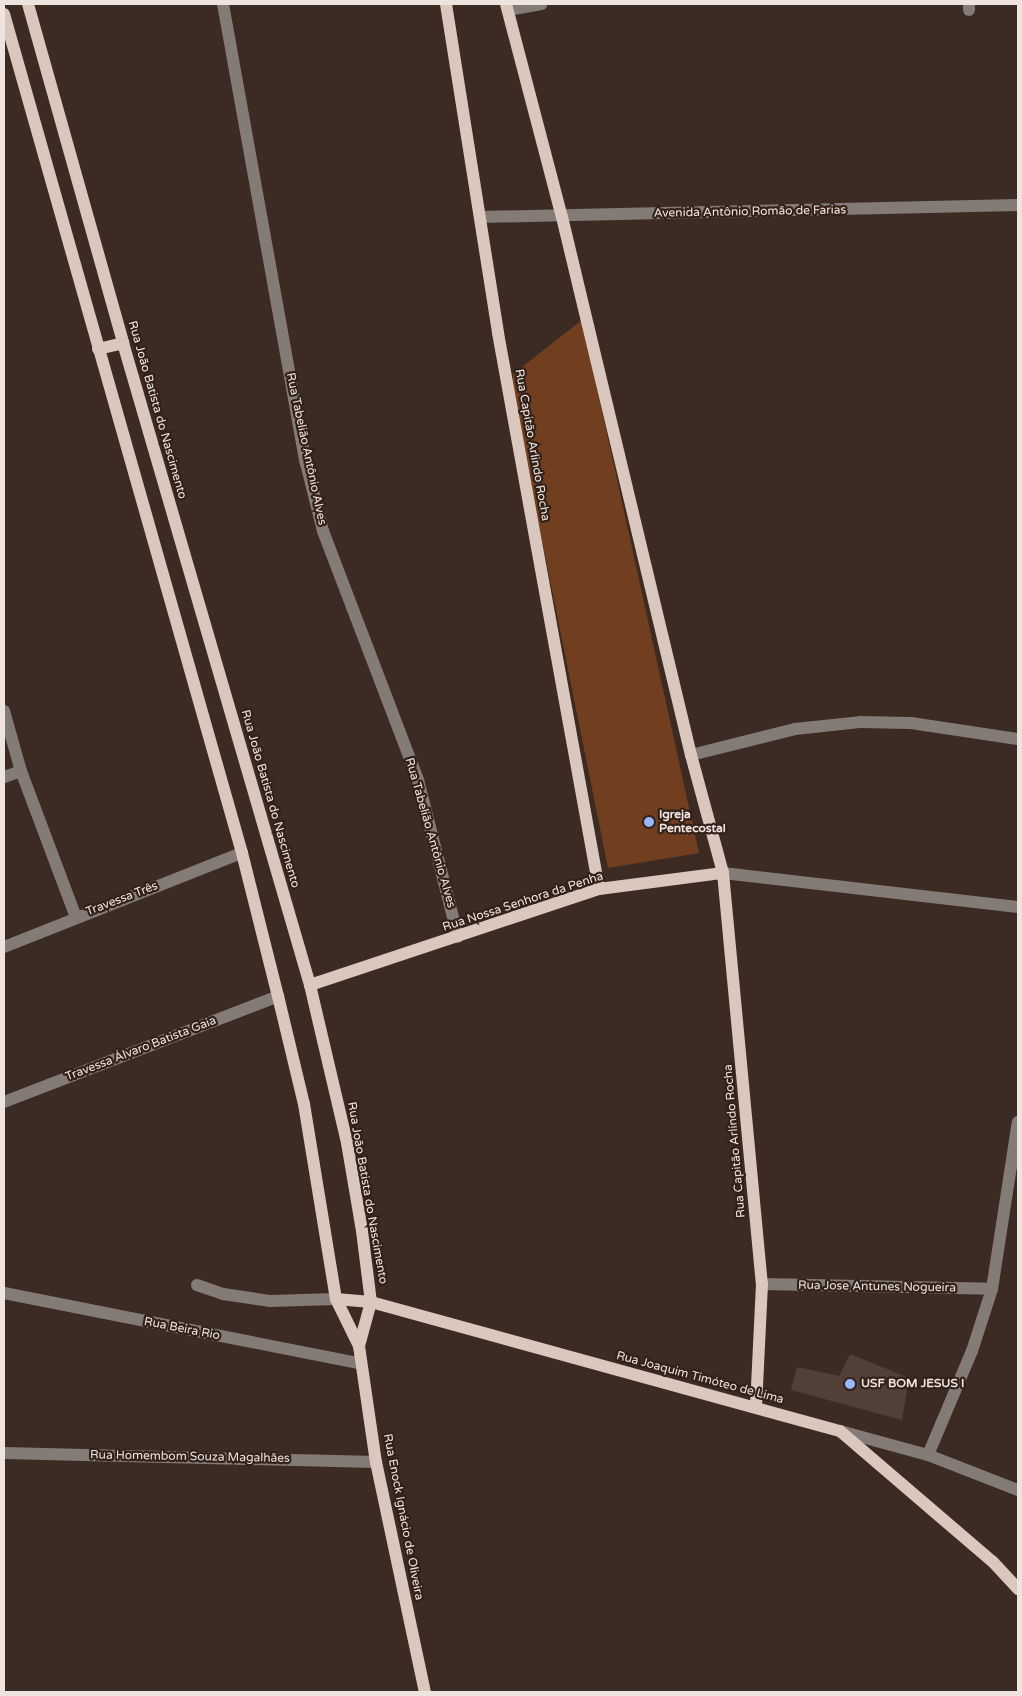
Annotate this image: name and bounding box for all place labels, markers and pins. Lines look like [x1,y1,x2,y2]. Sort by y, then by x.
place label: Igreja Pentecostal [659,808,726,836]
marker: Igreja Pentecostal [643,816,655,828]
marker: USF BOM JESUS I [843,1377,857,1391]
place label: USF BOM JESUS I [861,1377,964,1391]

